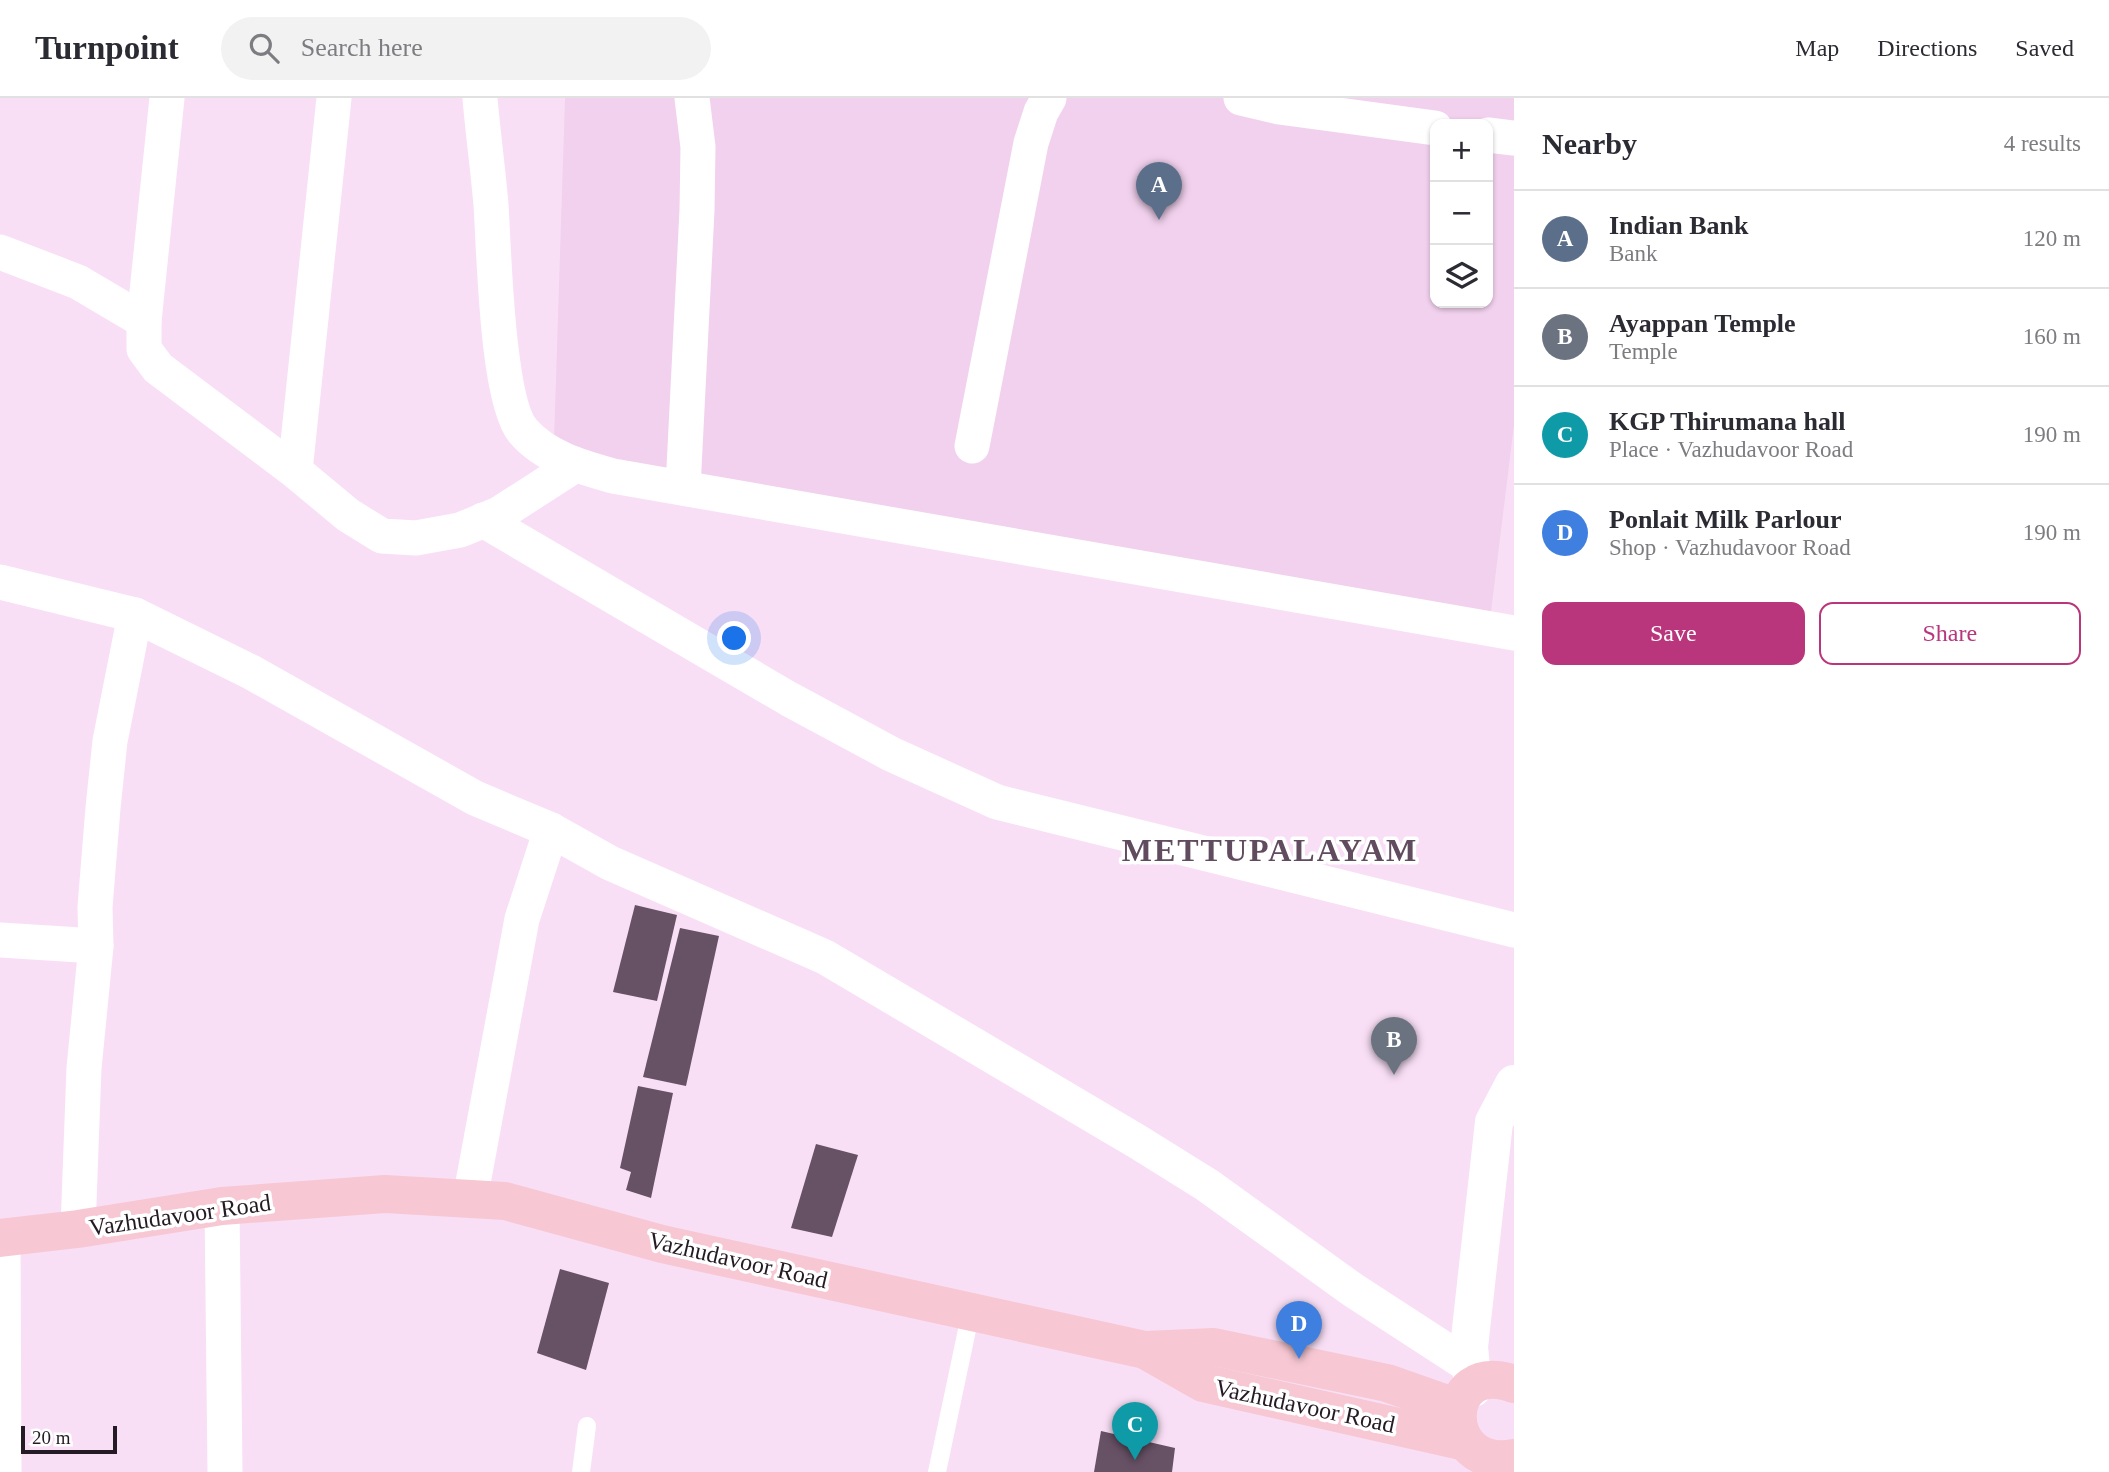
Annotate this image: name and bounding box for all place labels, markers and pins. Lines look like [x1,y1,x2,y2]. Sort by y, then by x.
pin: A [1136,162,1182,220]
pin: B [1371,1017,1417,1075]
pin: D [1276,1301,1322,1359]
pin: C [1112,1402,1158,1460]

